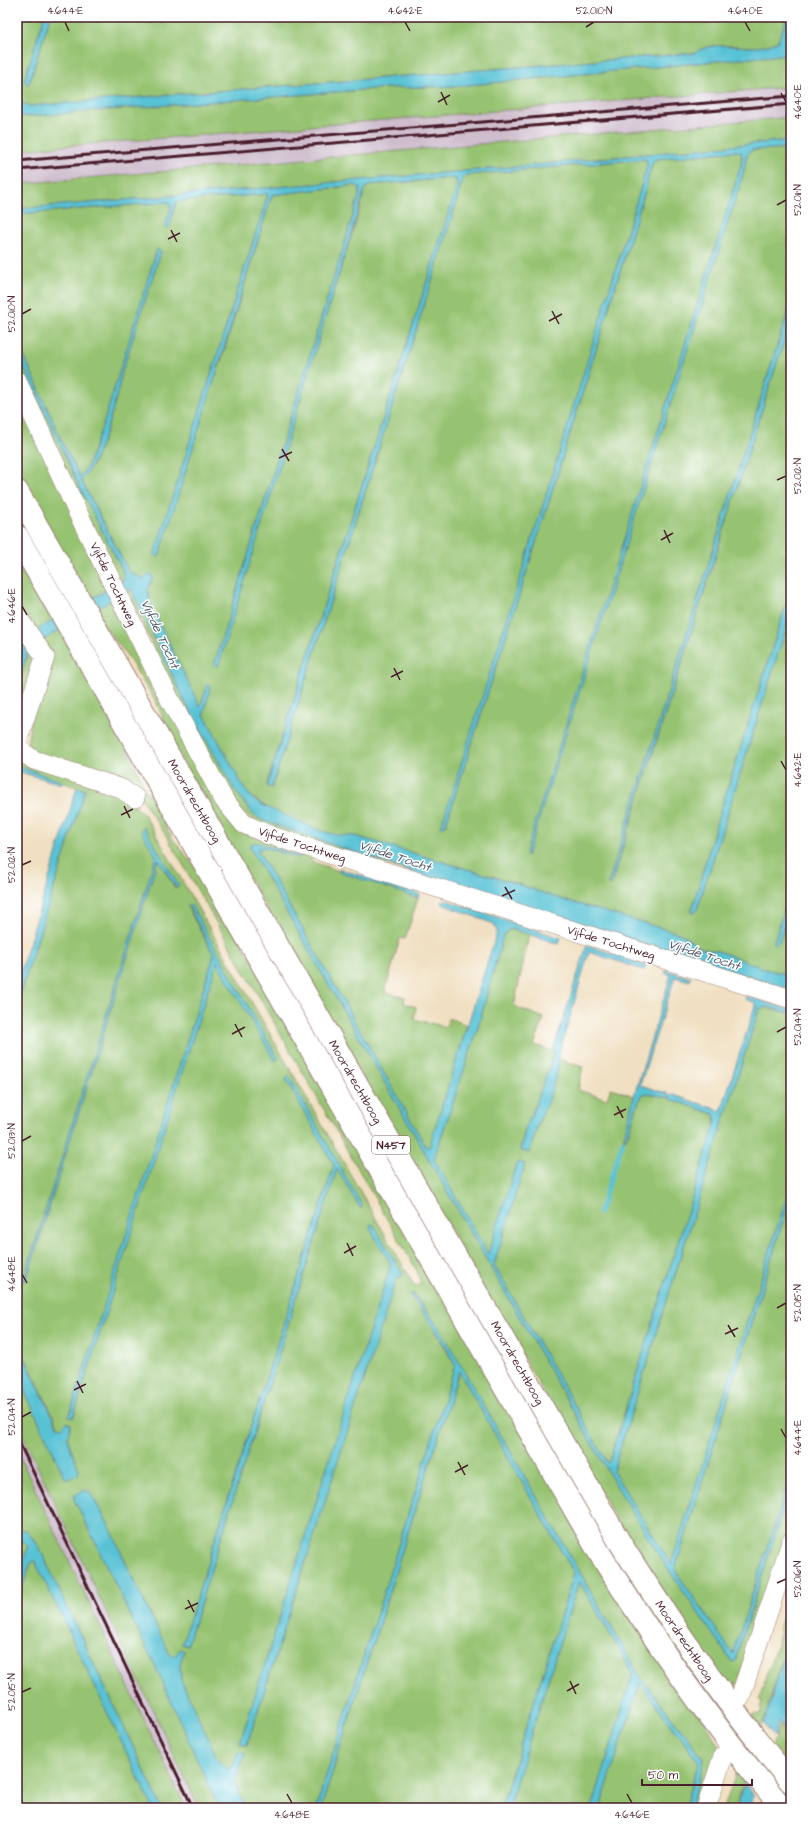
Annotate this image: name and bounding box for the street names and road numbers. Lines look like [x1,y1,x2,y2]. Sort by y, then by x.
street label: Vijfde Tochtweg [85,539,141,629]
street label: Moordrechtboog [162,756,225,847]
street label: Vijfde Tochtweg [256,823,348,868]
street label: Vijfde Tochtweg [565,922,657,965]
street label: Moordrechtboog [323,1037,386,1128]
road number: N457 [372,1136,410,1154]
street label: Moordrechtboog [485,1318,548,1409]
street label: Moordrechtboog [650,1597,717,1685]

